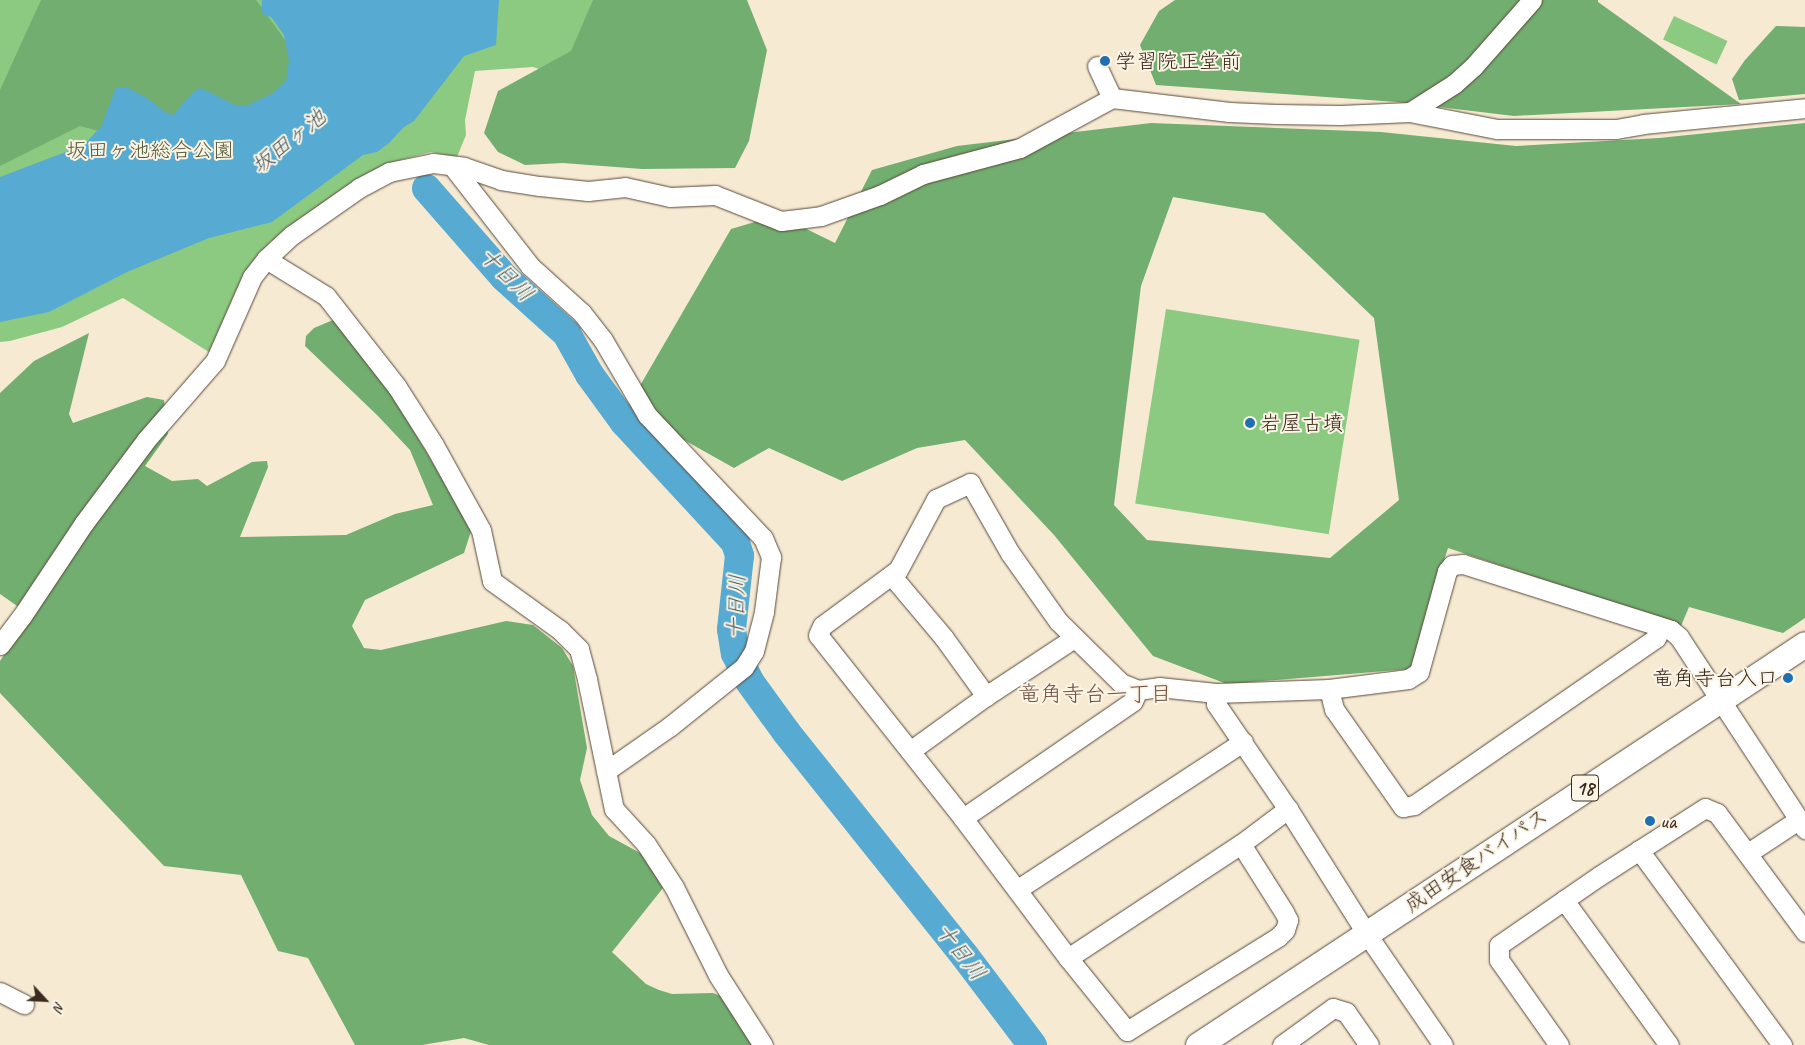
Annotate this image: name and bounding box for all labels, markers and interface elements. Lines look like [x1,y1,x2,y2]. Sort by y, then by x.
place label: 学習院正堂前 [1115,48,1241,74]
marker: 学習院正堂前 [1099,55,1111,67]
water label: 坂田ヶ池 [246,104,332,180]
park label: 坂田ヶ池総合公園 [66,137,234,163]
water label: 十日川 [473,242,539,308]
place label: 岩屋古墳 [1260,410,1344,436]
marker: 岩屋古墳 [1244,417,1256,429]
water label: 十日川 [723,574,751,640]
place label: 竜角寺台入口 [1652,665,1778,691]
marker: 竜角寺台入口 [1782,672,1794,684]
district label: 竜角寺台一丁目 [1018,682,1172,708]
road number: 18 [1570,770,1600,806]
street label: 成田安食バイパス [1399,803,1553,917]
place label: ua [1660,808,1676,834]
marker: ua [1644,815,1656,827]
water label: 十日川 [929,918,991,986]
north arrow [20,975,70,1025]
text: N [50,999,69,1014]

